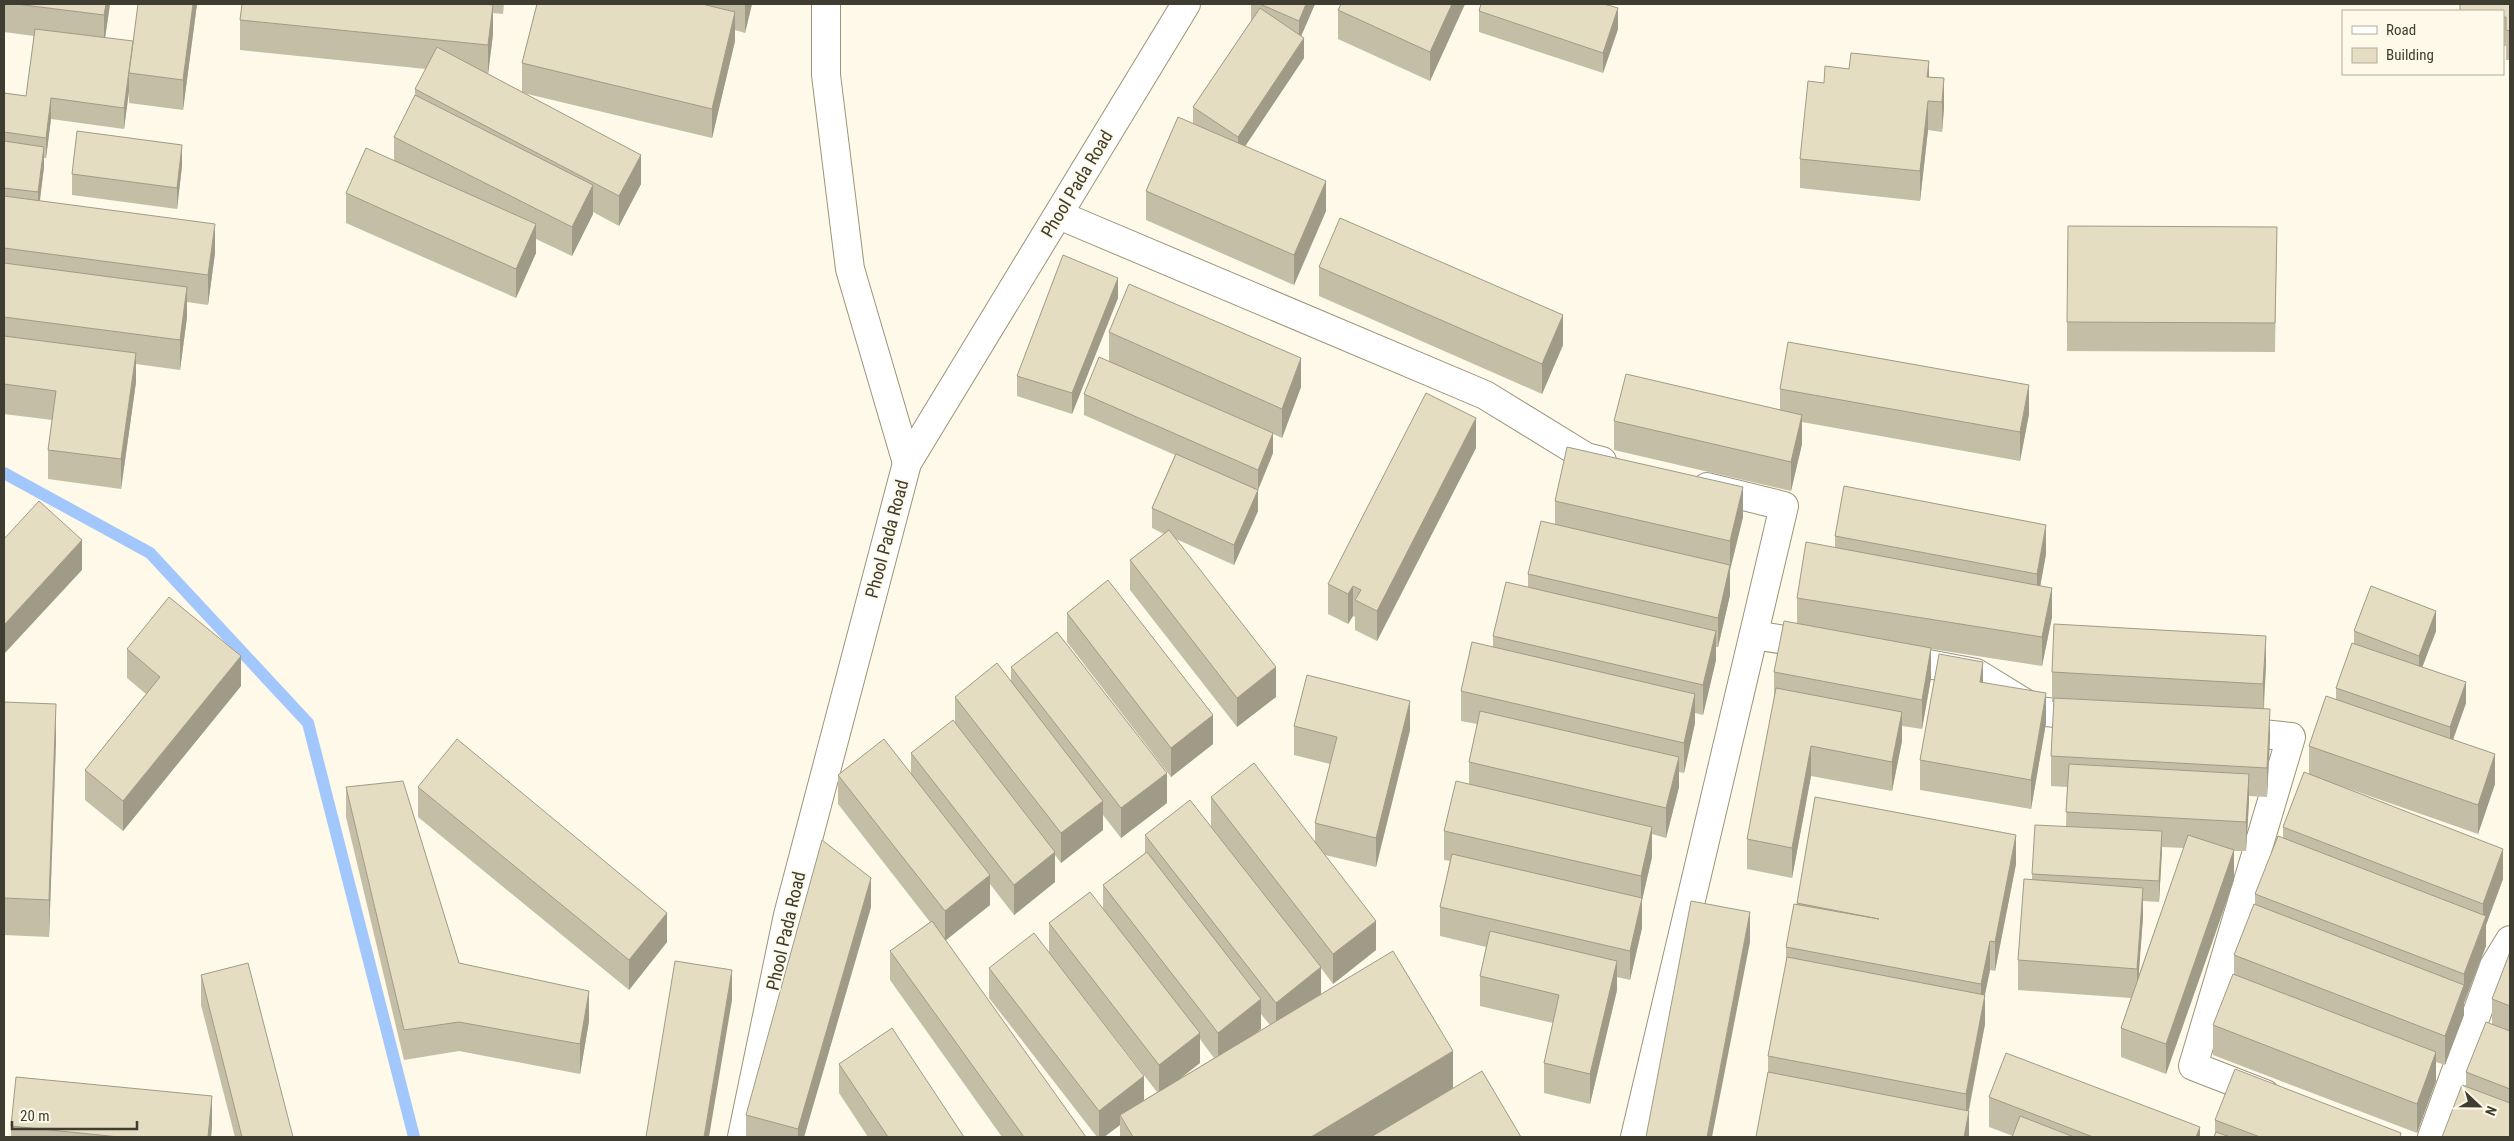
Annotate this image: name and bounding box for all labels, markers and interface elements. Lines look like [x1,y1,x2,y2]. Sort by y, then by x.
legend [2342,10,2504,75]
text: Road [2386,21,2416,39]
text: Building [2386,46,2434,64]
street label: Phool Pada Road [1036,126,1117,241]
street label: Phool Pada Road [861,478,912,600]
street label: Phool Pada Road [762,869,809,992]
north arrow [2454,1081,2504,1131]
scale bar [12,1098,138,1130]
text: N [2482,1104,2500,1118]
text: 20 m [20,1107,50,1125]

